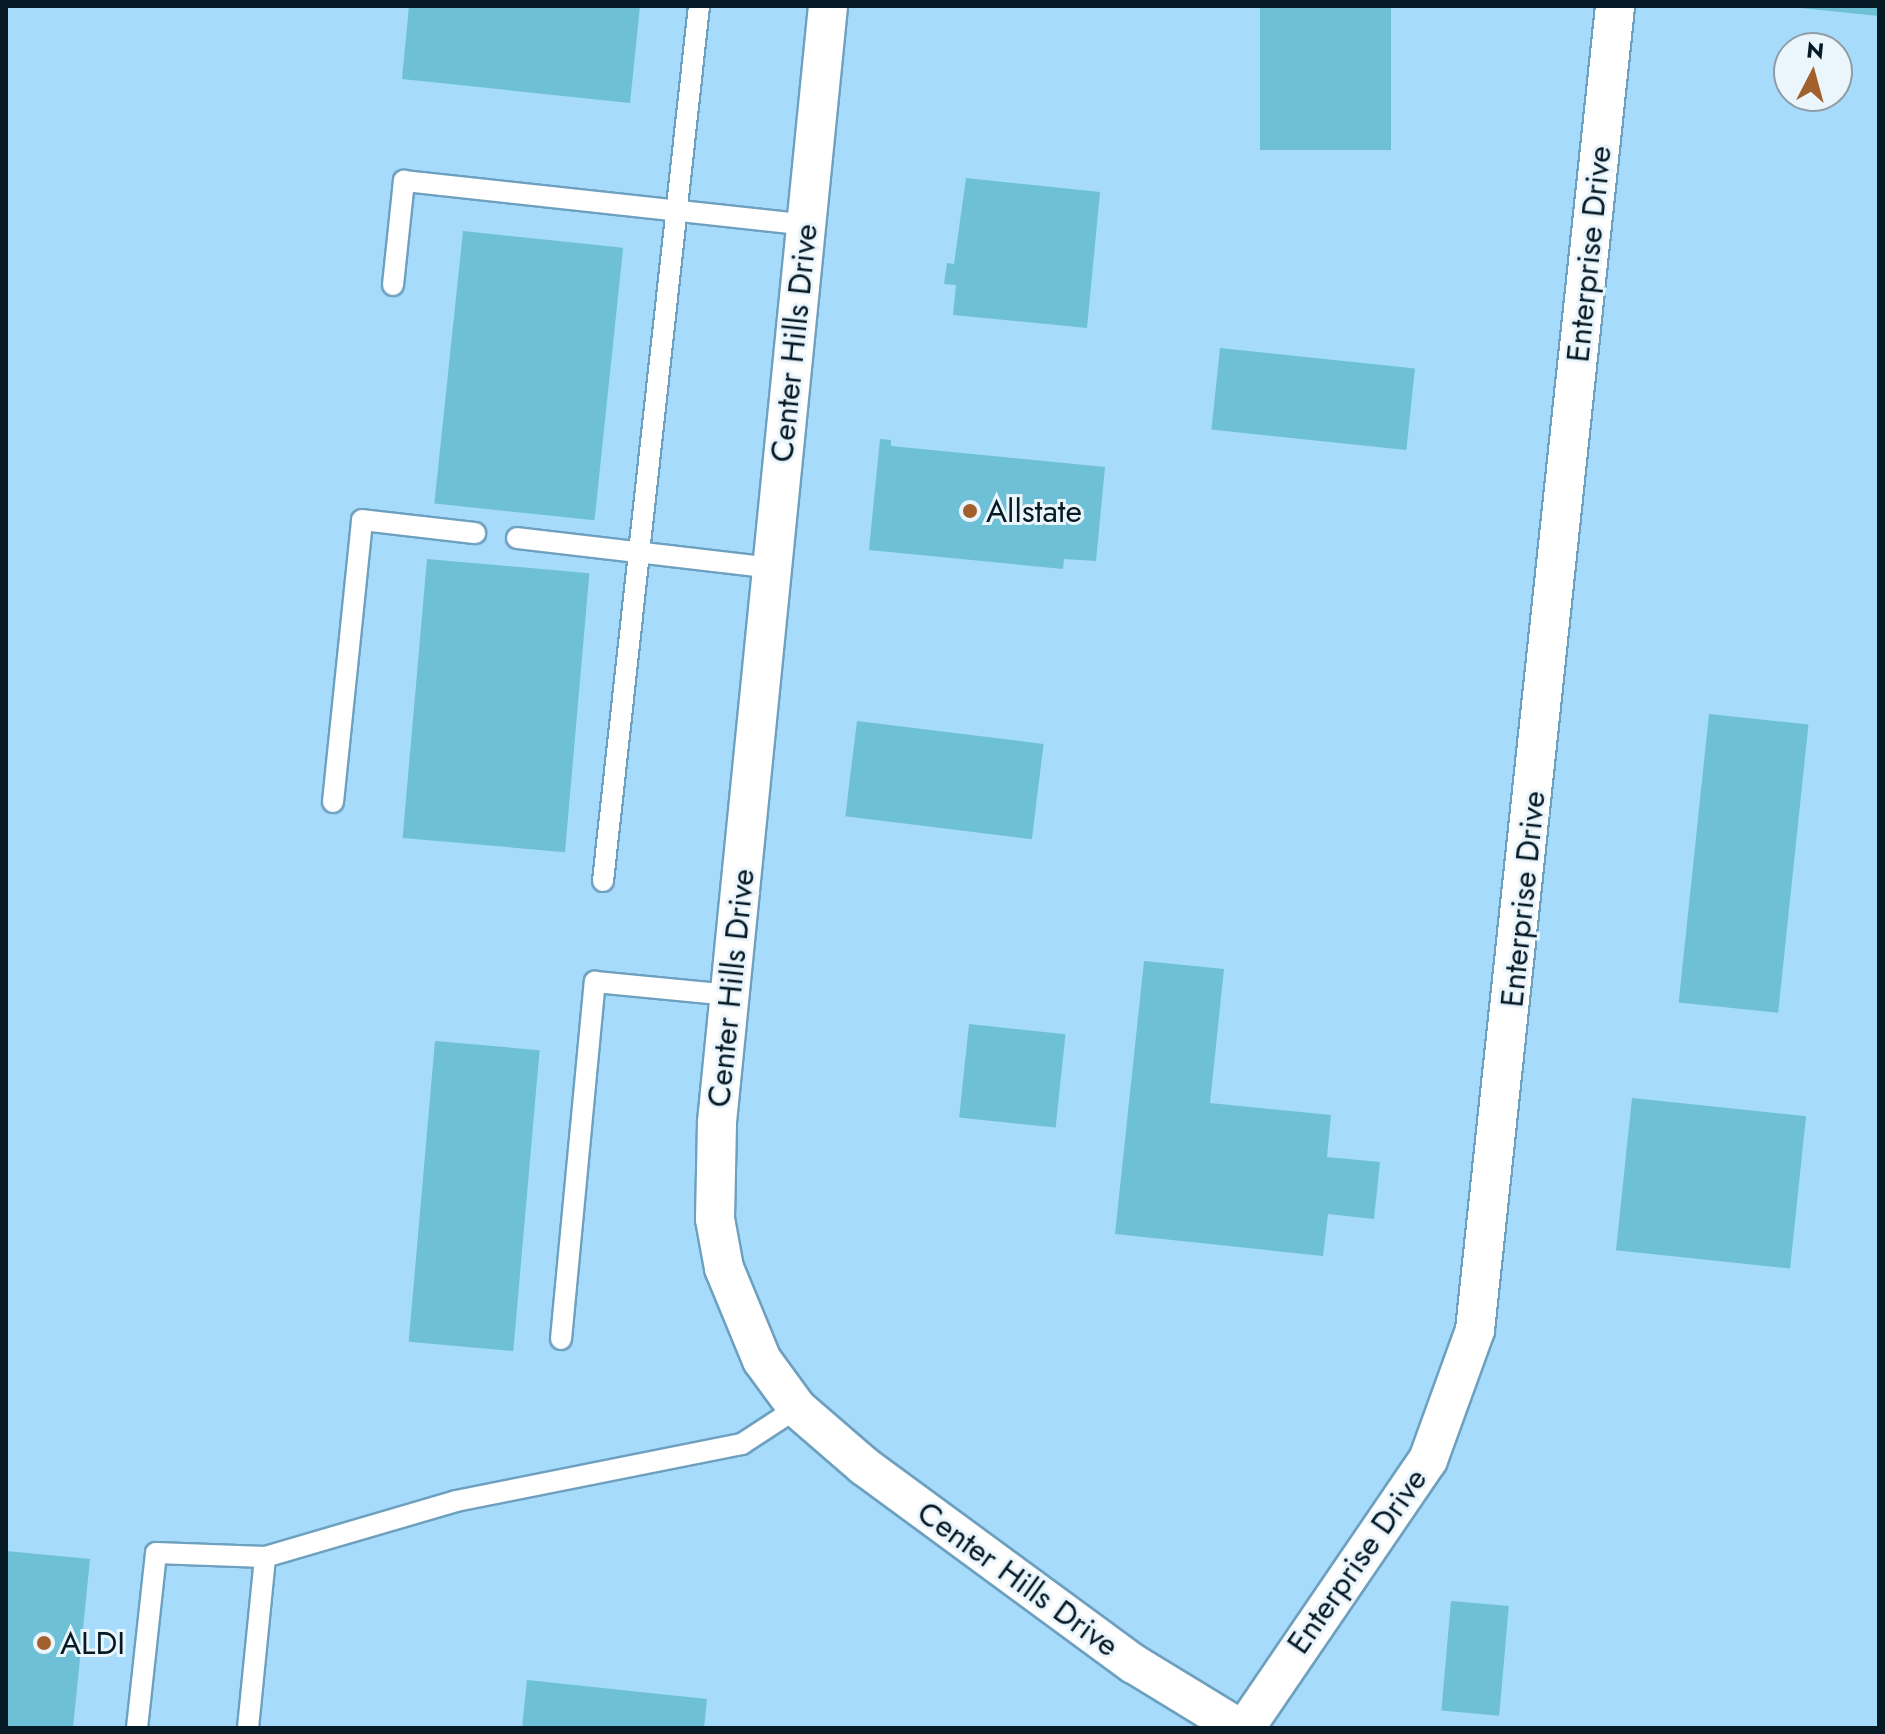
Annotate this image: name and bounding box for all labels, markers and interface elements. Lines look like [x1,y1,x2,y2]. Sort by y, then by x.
north arrow [1773,32,1853,112]
text: N [1805,33,1826,67]
street label: Enterprise Drive [1559,144,1619,364]
street label: Center Hills Drive [762,222,826,464]
place label: Allstate [986,492,1082,530]
marker: Allstate [961,502,979,520]
street label: Enterprise Drive [1493,789,1553,1009]
street label: Center Hills Drive [699,867,763,1109]
street label: Enterprise Drive [1279,1461,1435,1661]
street label: Center Hills Drive [910,1493,1126,1665]
place label: ALDI [60,1624,125,1662]
marker: ALDI [35,1634,53,1652]

